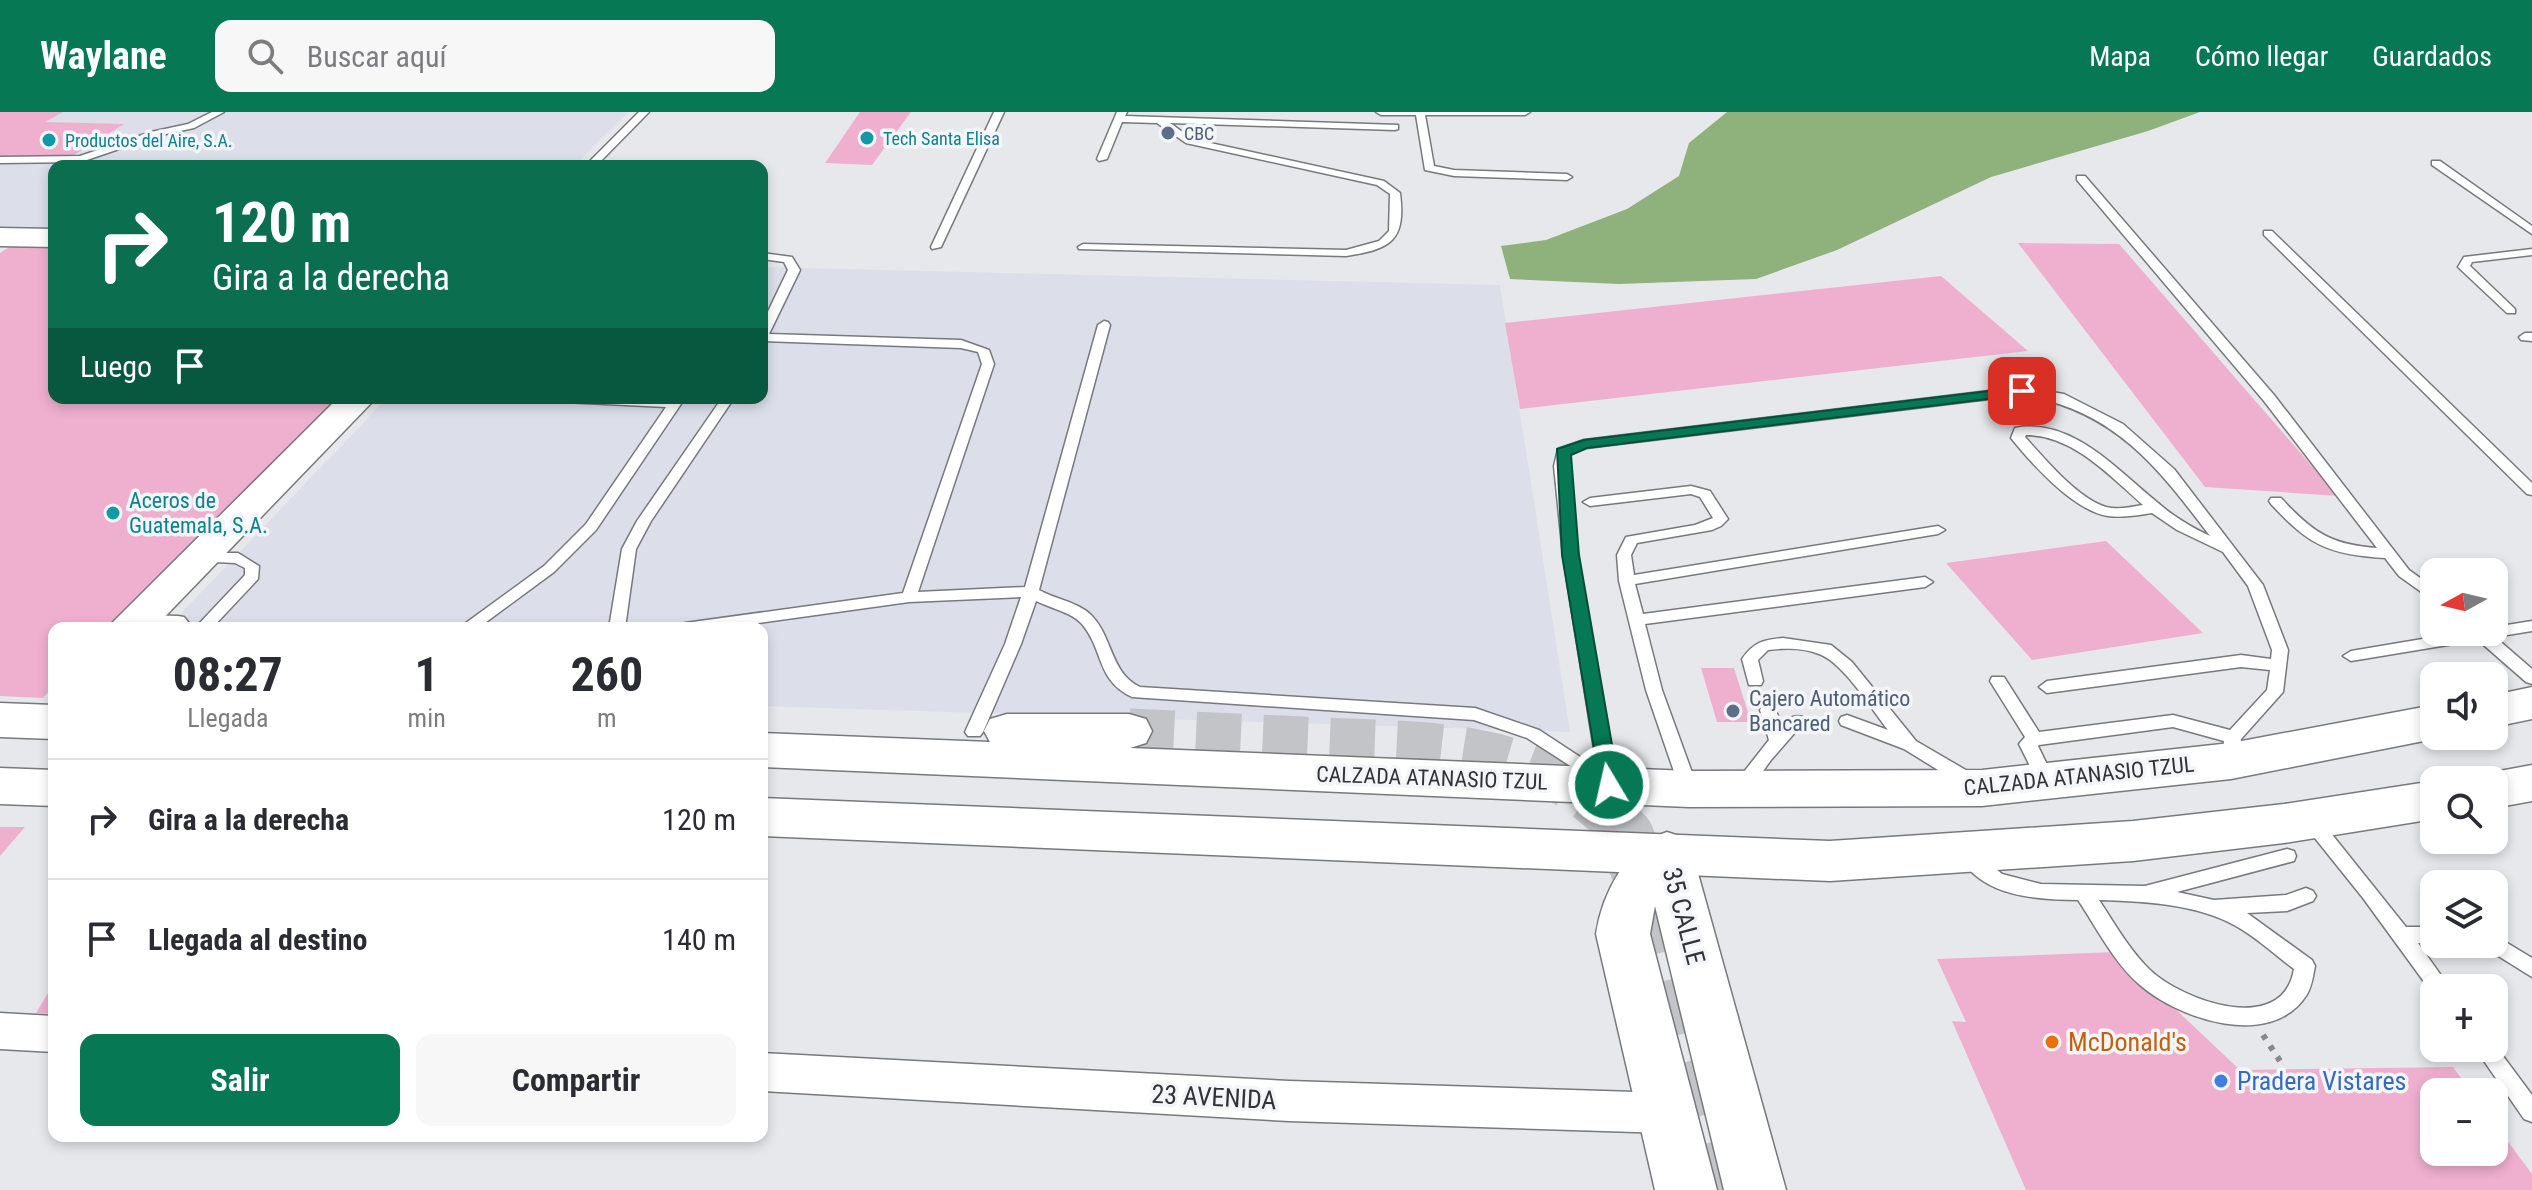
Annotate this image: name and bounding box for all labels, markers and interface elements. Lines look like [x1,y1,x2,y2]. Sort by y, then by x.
search box [215,20,775,92]
text: Waylane [40,34,167,78]
icon: search [243,34,287,78]
text: Buscar aquí [307,39,447,74]
text: Mapa [2089,40,2151,73]
text: Cómo llegar [2195,40,2328,73]
text: Guardados [2372,40,2492,73]
place label: CBC [1184,123,1214,144]
marker: CBC [1159,124,1177,142]
place label: Tech Santa Elisa [883,128,1000,149]
marker: Tech Santa Elisa [858,129,876,147]
place label: Productos del Aire, S.A. [65,130,233,151]
marker: Productos del Aire, S.A. [40,131,58,149]
text: 120 m [212,190,351,256]
icon: right [80,192,184,296]
text: Gira a la derecha [212,257,450,299]
icon: arrive [168,344,212,388]
text: Luego [80,349,152,384]
pin [1988,357,2056,425]
icon: arrive [2000,369,2044,413]
place label: Aceros de Guatemala, S.A. [129,488,268,538]
marker: Aceros de Guatemala, S.A. [104,504,122,522]
north arrow [2420,558,2508,646]
map controls [2420,558,2508,1166]
text: 08:27 [173,646,283,703]
text: 1 [415,646,439,703]
text: 260 [570,646,643,703]
button: sound [2420,662,2508,750]
place label: Cajero Automático Bancared [1749,686,1910,736]
marker: Cajero Automático Bancared [1724,702,1742,720]
text: Llegada [187,703,268,733]
text: min [408,703,446,733]
text: m [597,703,617,733]
position arrow [1567,743,1651,827]
street label: CALZADA ATANASIO TZUL [1962,751,2196,801]
street label: CALZADA ATANASIO TZUL [1316,761,1548,795]
button: search [2420,766,2508,854]
icon: right [80,797,124,841]
text: Gira a la derecha [148,802,349,837]
text: 120 m [662,802,736,837]
street label: 35 CALLE [1657,864,1711,968]
button: layers [2420,870,2508,958]
icon: arrive [80,917,124,961]
text: Llegada al destino [148,922,367,957]
text: 140 m [662,922,736,957]
button: + [2420,974,2508,1062]
place label: McDonald's [2068,1027,2187,1057]
marker: McDonald's [2043,1033,2061,1051]
button: Salir [80,1034,400,1126]
button: Compartir [416,1034,736,1126]
place label: Pradera Vistares [2237,1066,2406,1096]
marker: Pradera Vistares [2212,1072,2230,1090]
button: − [2420,1078,2508,1166]
street label: 23 AVENIDA [1151,1079,1277,1115]

